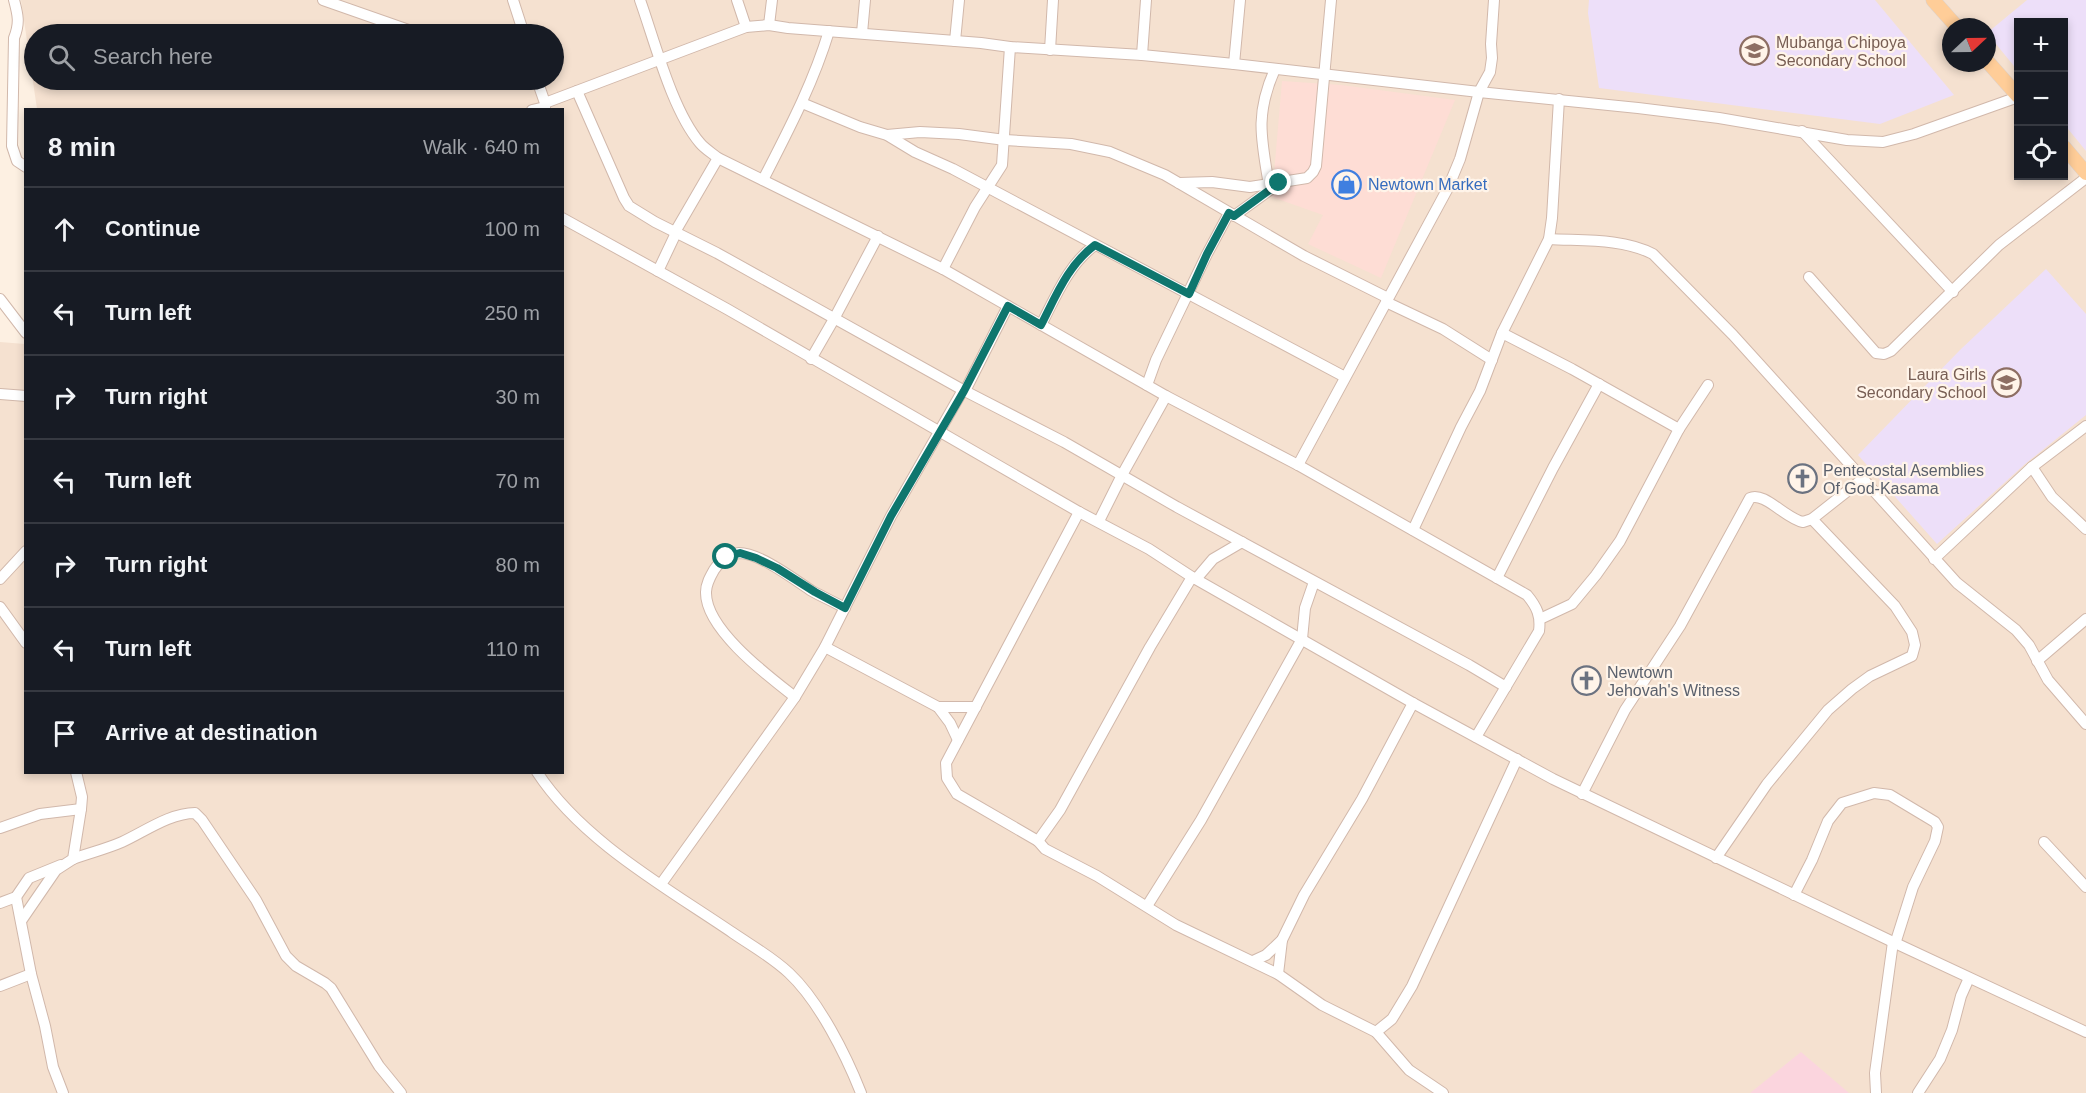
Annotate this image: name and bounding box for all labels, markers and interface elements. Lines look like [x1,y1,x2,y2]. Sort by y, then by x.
north arrow [1942,18,1996,72]
map controls [2014,18,2068,180]
button: + [2014,18,2068,72]
search box [24,24,564,90]
place label: Mubanga Chipoya Secondary School [1776,34,1906,69]
school or university icon: Mubanga Chipoya Secondary School [1739,35,1771,67]
icon: search [45,41,78,74]
text: Search here [93,44,213,69]
button: − [2014,72,2068,126]
button: locate [2014,126,2068,180]
text: 8 min [48,132,116,162]
text: Walk · 640 m [423,136,540,158]
shop icon: Newtown Market [1331,168,1363,200]
route end [1265,169,1291,195]
place label: Newtown Market [1368,176,1488,193]
icon: ahead [48,213,81,246]
text: Continue [105,216,200,241]
text: 100 m [484,218,540,240]
icon: left [48,297,81,330]
text: Turn left [105,300,191,325]
text: 250 m [484,302,540,324]
place label: Laura Girls Secondary School [1856,366,1986,401]
school or university icon: Laura Girls Secondary School [1991,367,2023,399]
icon: right [48,381,81,414]
text: Turn right [105,384,207,409]
text: 30 m [496,386,540,408]
place label: Pentecostal Asemblies Of God-Kasama [1823,462,1984,497]
church icon: Pentecostal Asemblies Of God-Kasama [1786,463,1818,495]
icon: left [48,465,81,498]
text: Turn left [105,468,191,493]
text: 70 m [496,470,540,492]
route start [712,543,738,569]
icon: right [48,549,81,582]
text: Turn right [105,552,207,577]
text: 80 m [496,554,540,576]
icon: left [48,633,81,666]
text: Turn left [105,636,191,661]
text: 110 m [486,638,540,660]
place label: Newtown Jehovah's Witness [1607,664,1740,699]
church icon: Newtown Jehovah's Witness [1570,665,1602,697]
icon: arrive [48,717,81,750]
text: Arrive at destination [105,720,318,745]

